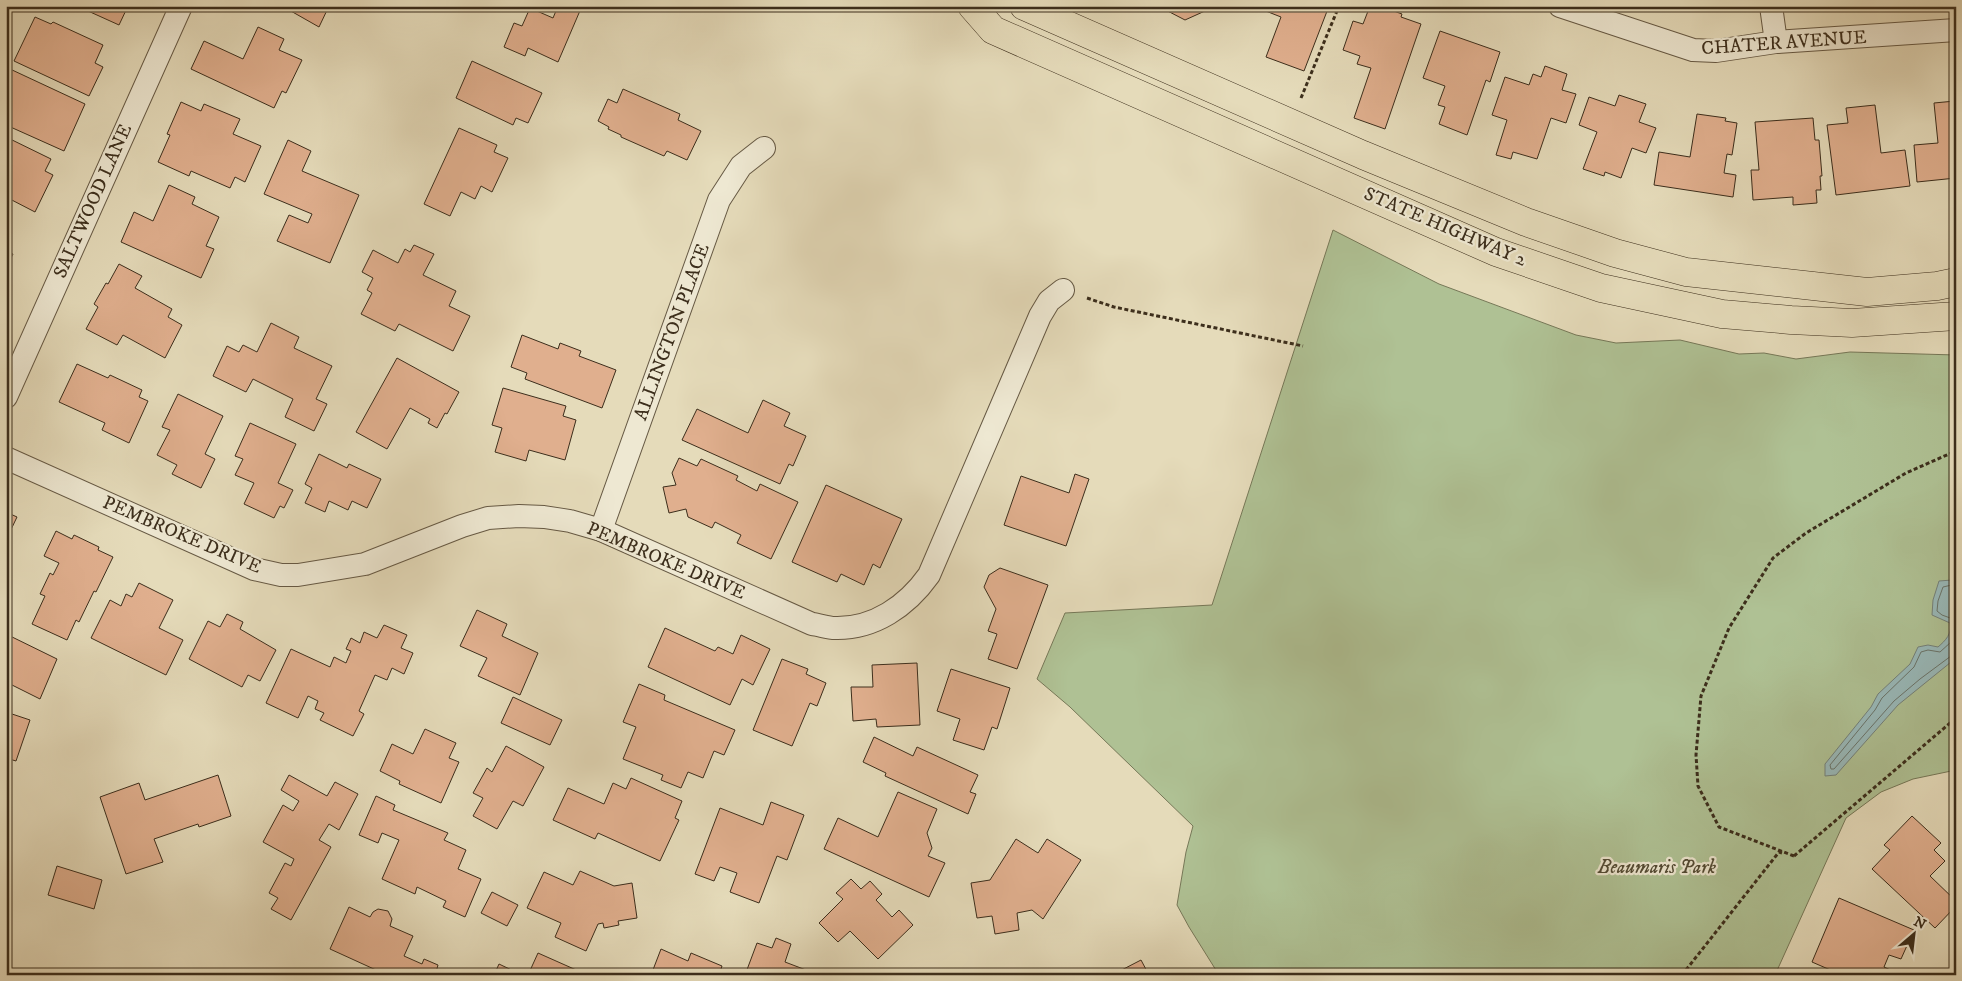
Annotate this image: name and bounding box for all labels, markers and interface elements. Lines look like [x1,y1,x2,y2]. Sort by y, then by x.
street label: CHATER AVENUE [1701,26,1867,60]
street label: SALTWOOD LANE [49,120,137,282]
street label: STATE HIGHWAY 2 [1360,182,1530,272]
street label: ALLINGTON PLACE [629,241,715,423]
street label: PEMBROKE DRIVE [99,491,265,579]
street label: PEMBROKE DRIVE [583,517,749,605]
park label: Beaumaris Park [1597,856,1716,879]
north arrow [1890,908,1940,958]
text: N [1910,913,1929,934]

